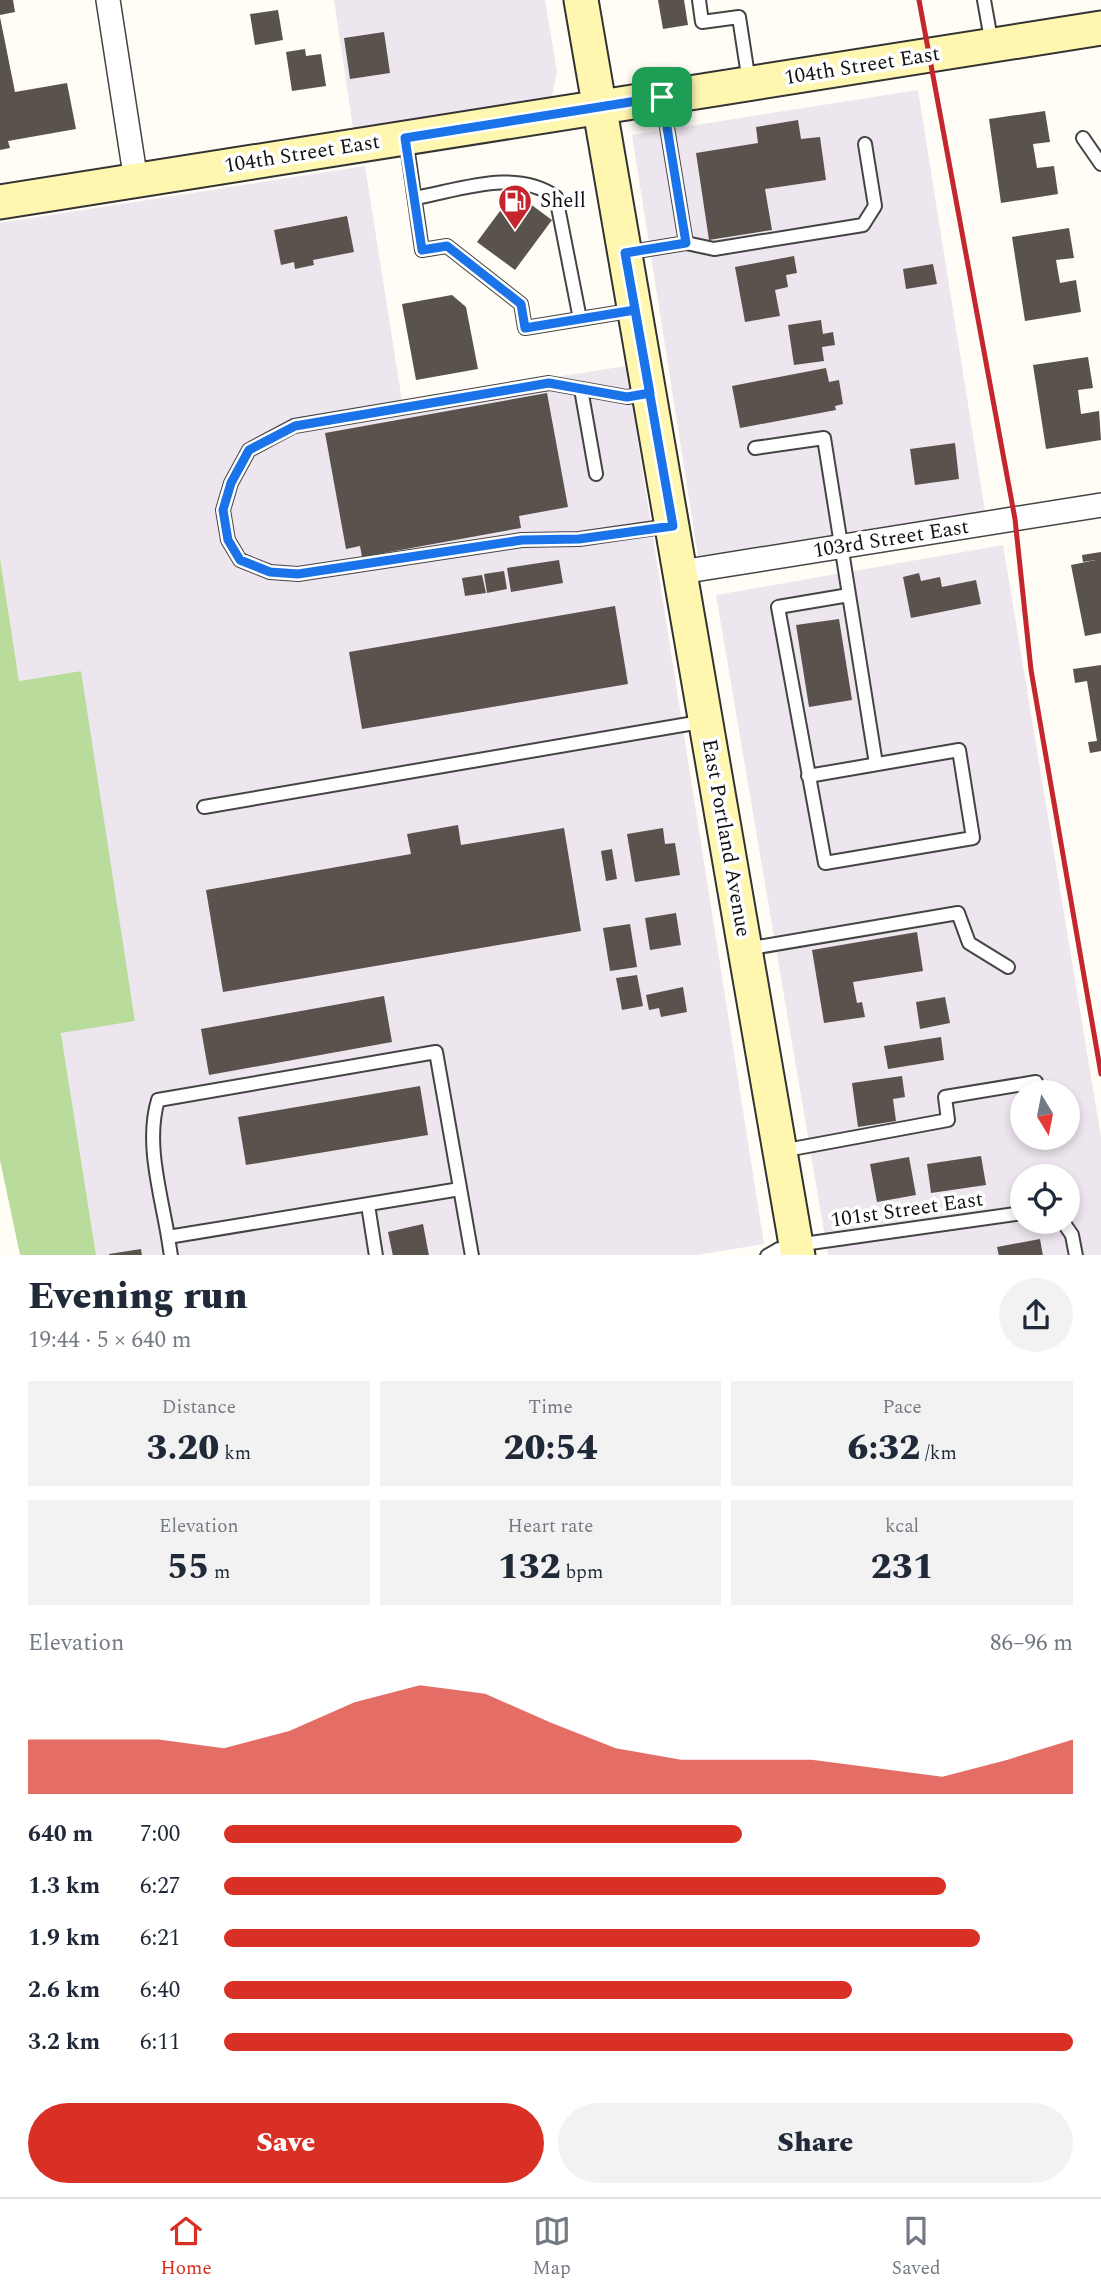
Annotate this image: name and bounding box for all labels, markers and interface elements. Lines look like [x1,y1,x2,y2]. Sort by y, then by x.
street label: 104th Street East [782,38,942,94]
pin [632,67,692,127]
icon: arrive [643,78,681,116]
street label: 104th Street East [222,126,382,182]
fuel station icon: Shell [496,182,534,231]
place label: Shell [540,185,586,217]
street label: 103rd Street East [811,511,971,567]
street label: East Portland Avenue [693,736,759,940]
north arrow [1010,1080,1080,1150]
map controls [1010,1080,1080,1234]
button: locate [1010,1164,1080,1234]
street label: 101st Street East [829,1183,985,1237]
text: Evening run [28,1268,248,1326]
button: share [999,1278,1073,1352]
text: 19:44 · 5 × 640 m [28,1323,192,1358]
text: Distance [162,1393,236,1422]
text: Time [528,1393,573,1422]
text: Pace [882,1393,922,1422]
text: 3.20 [147,1422,219,1475]
text: 20:54 [504,1422,597,1475]
text: 6:32 [848,1422,920,1475]
text: km [219,1439,251,1468]
text: /km [920,1439,957,1468]
text: Elevation [159,1512,239,1541]
text: Heart rate [508,1512,593,1541]
text: kcal [885,1512,919,1541]
text: 55 [167,1541,209,1594]
text: 132 [498,1541,561,1594]
text: 231 [871,1541,934,1594]
text: m [209,1558,230,1587]
text: bpm [561,1558,603,1587]
text: Elevation [28,1626,124,1661]
text: 86–96 m [990,1626,1073,1661]
text: 640 m [28,1817,93,1852]
text: 7:00 [140,1817,180,1852]
text: 1.3 km [28,1869,100,1904]
text: 6:27 [140,1869,180,1904]
text: 1.9 km [28,1921,100,1956]
text: 6:21 [140,1921,180,1956]
text: 2.6 km [28,1973,100,2008]
text: 6:40 [140,1973,180,2008]
text: 3.2 km [28,2025,100,2060]
text: 6:11 [140,2025,180,2060]
button: Save [28,2103,544,2183]
button: Share [558,2103,1073,2183]
tab: Home [160,2212,212,2283]
tab: Map [533,2212,571,2283]
tab: Saved [892,2212,941,2283]

